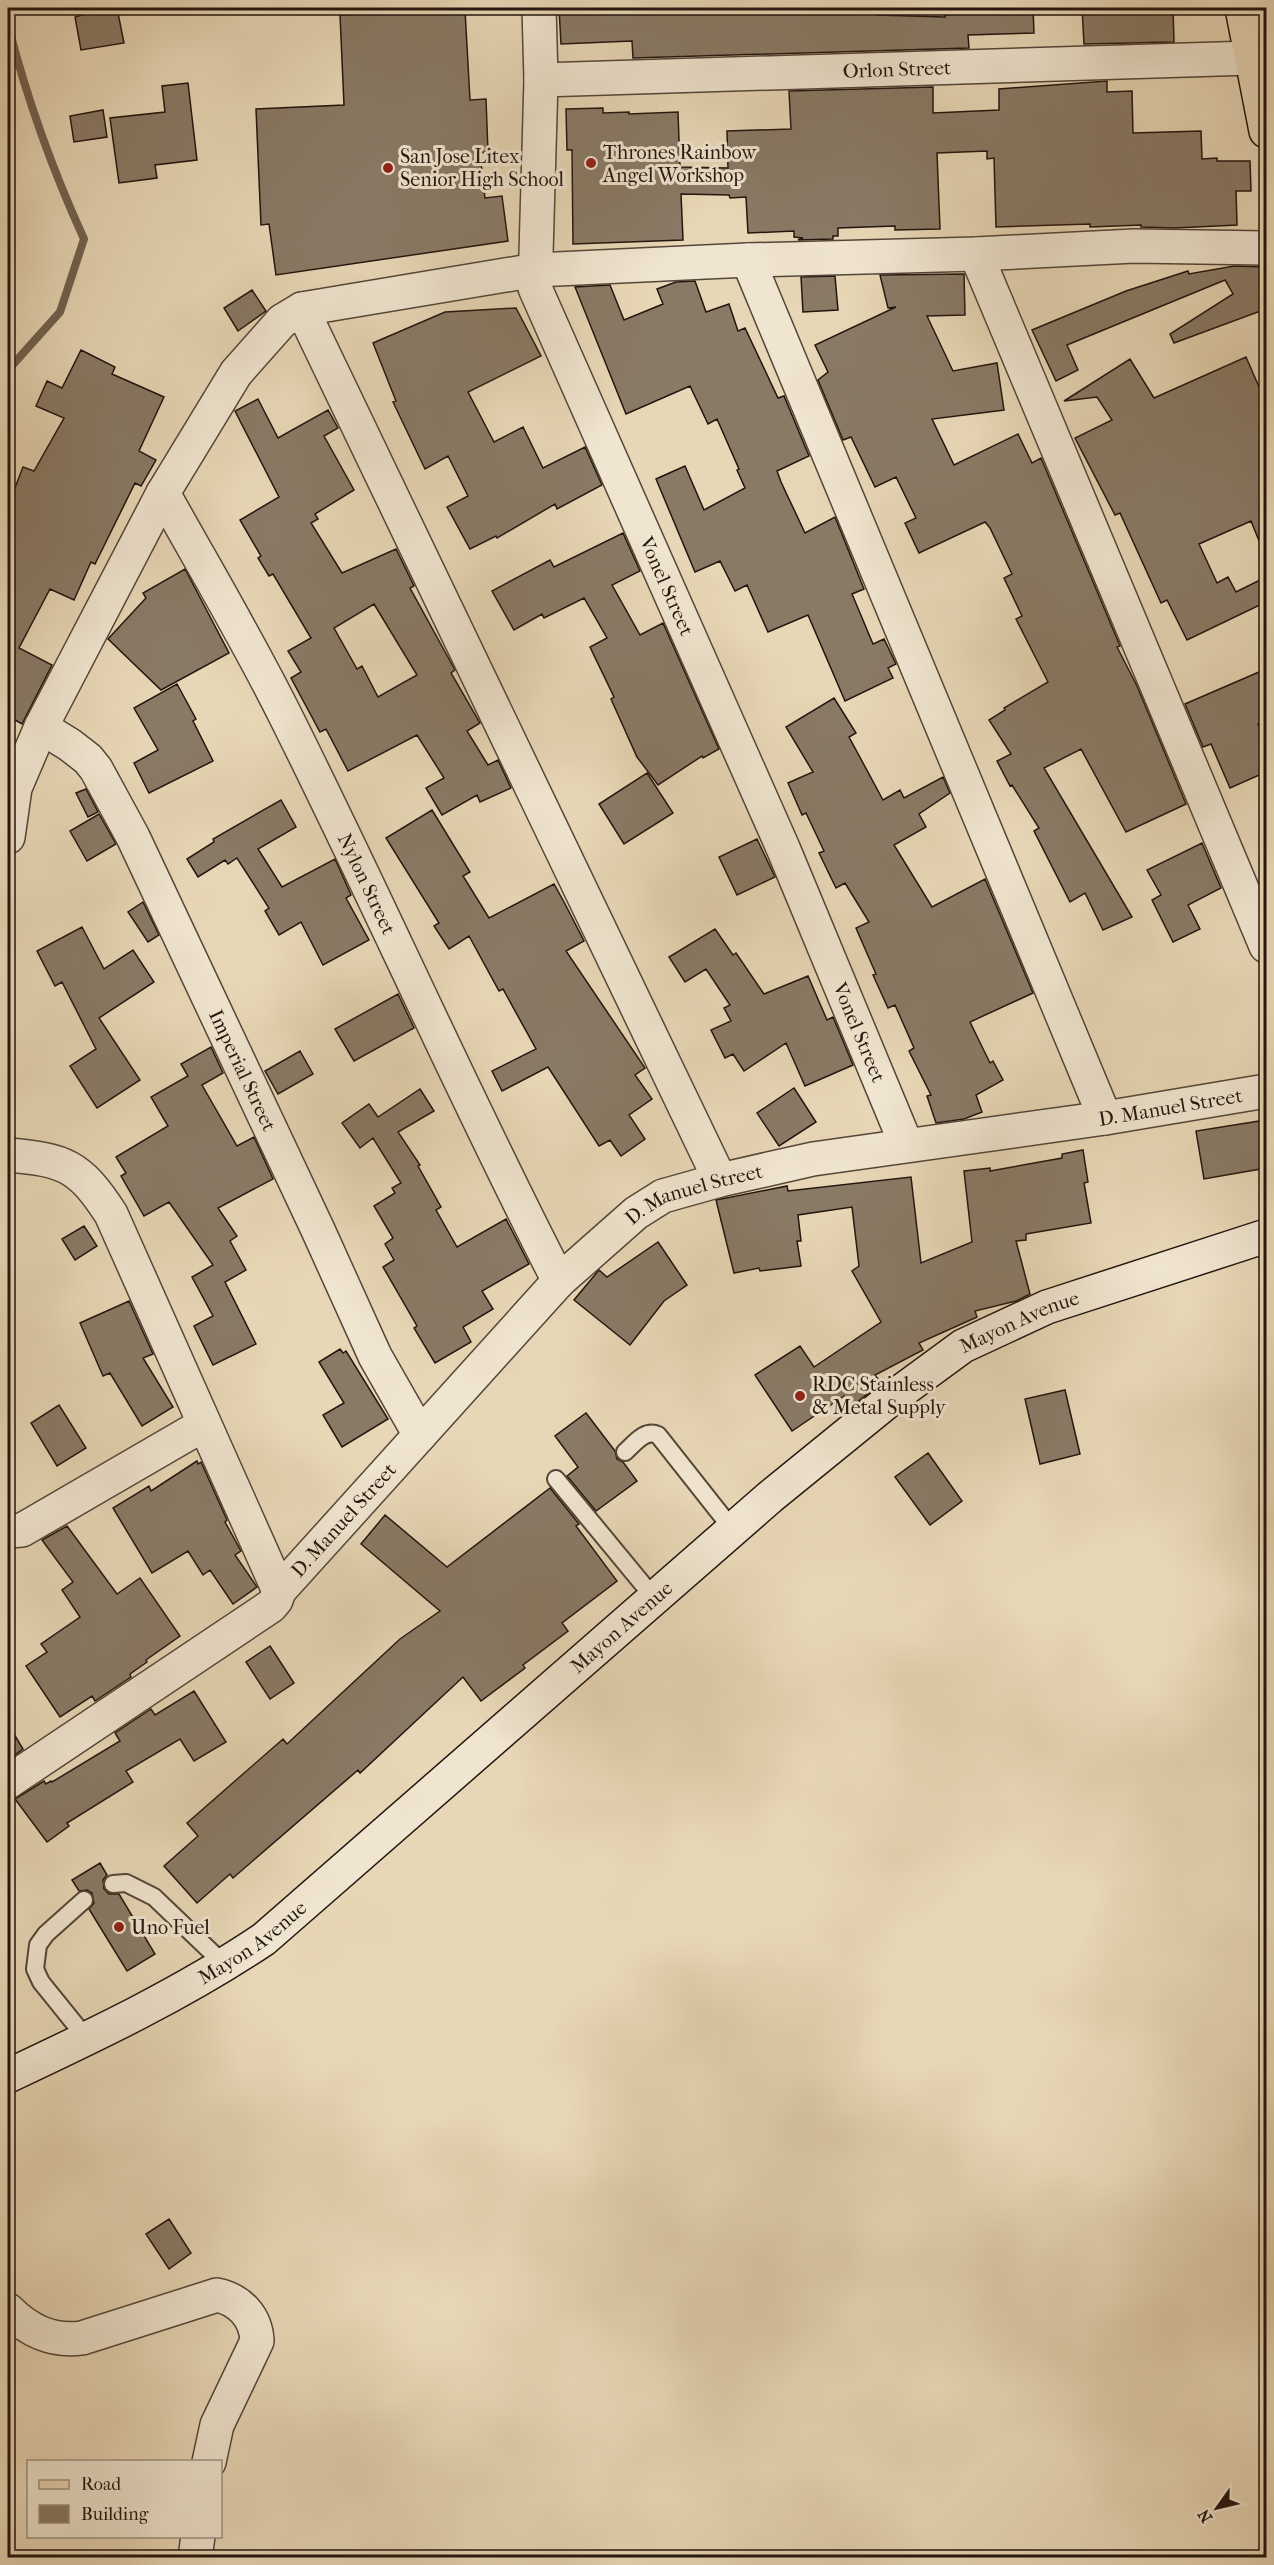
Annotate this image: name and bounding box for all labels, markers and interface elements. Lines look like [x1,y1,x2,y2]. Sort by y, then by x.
street label: Orlon Street [842,56,951,83]
place label: Thrones Rainbow Angel Workshop [602,141,757,187]
place label: San Jose Litex Senior High School [400,145,565,191]
marker: Thrones Rainbow Angel Workshop [584,156,598,170]
marker: San Jose Litex Senior High School [381,161,395,175]
street label: Vonel Street [634,532,698,639]
street label: Nylon Street [333,830,400,938]
street label: Vonel Street [828,978,890,1086]
street label: Imperial Street [204,1006,281,1135]
street label: D. Manuel Street [1097,1084,1244,1131]
street label: D. Manuel Street [620,1160,765,1229]
street label: Mayon Avenue [956,1286,1082,1358]
place label: RDC Stainless & Metal Supply [812,1373,947,1419]
marker: RDC Stainless & Metal Supply [793,1389,807,1403]
street label: D. Manuel Street [286,1458,401,1582]
street label: Mayon Avenue [566,1576,677,1678]
street label: Mayon Avenue [194,1896,311,1989]
place label: Uno Fuel [131,1916,210,1939]
marker: Uno Fuel [112,1920,126,1934]
legend [27,2460,222,2538]
text: Road [81,2474,121,2495]
north arrow [1187,2478,1247,2538]
text: Building [81,2504,149,2525]
text: N [1193,2505,1216,2526]

